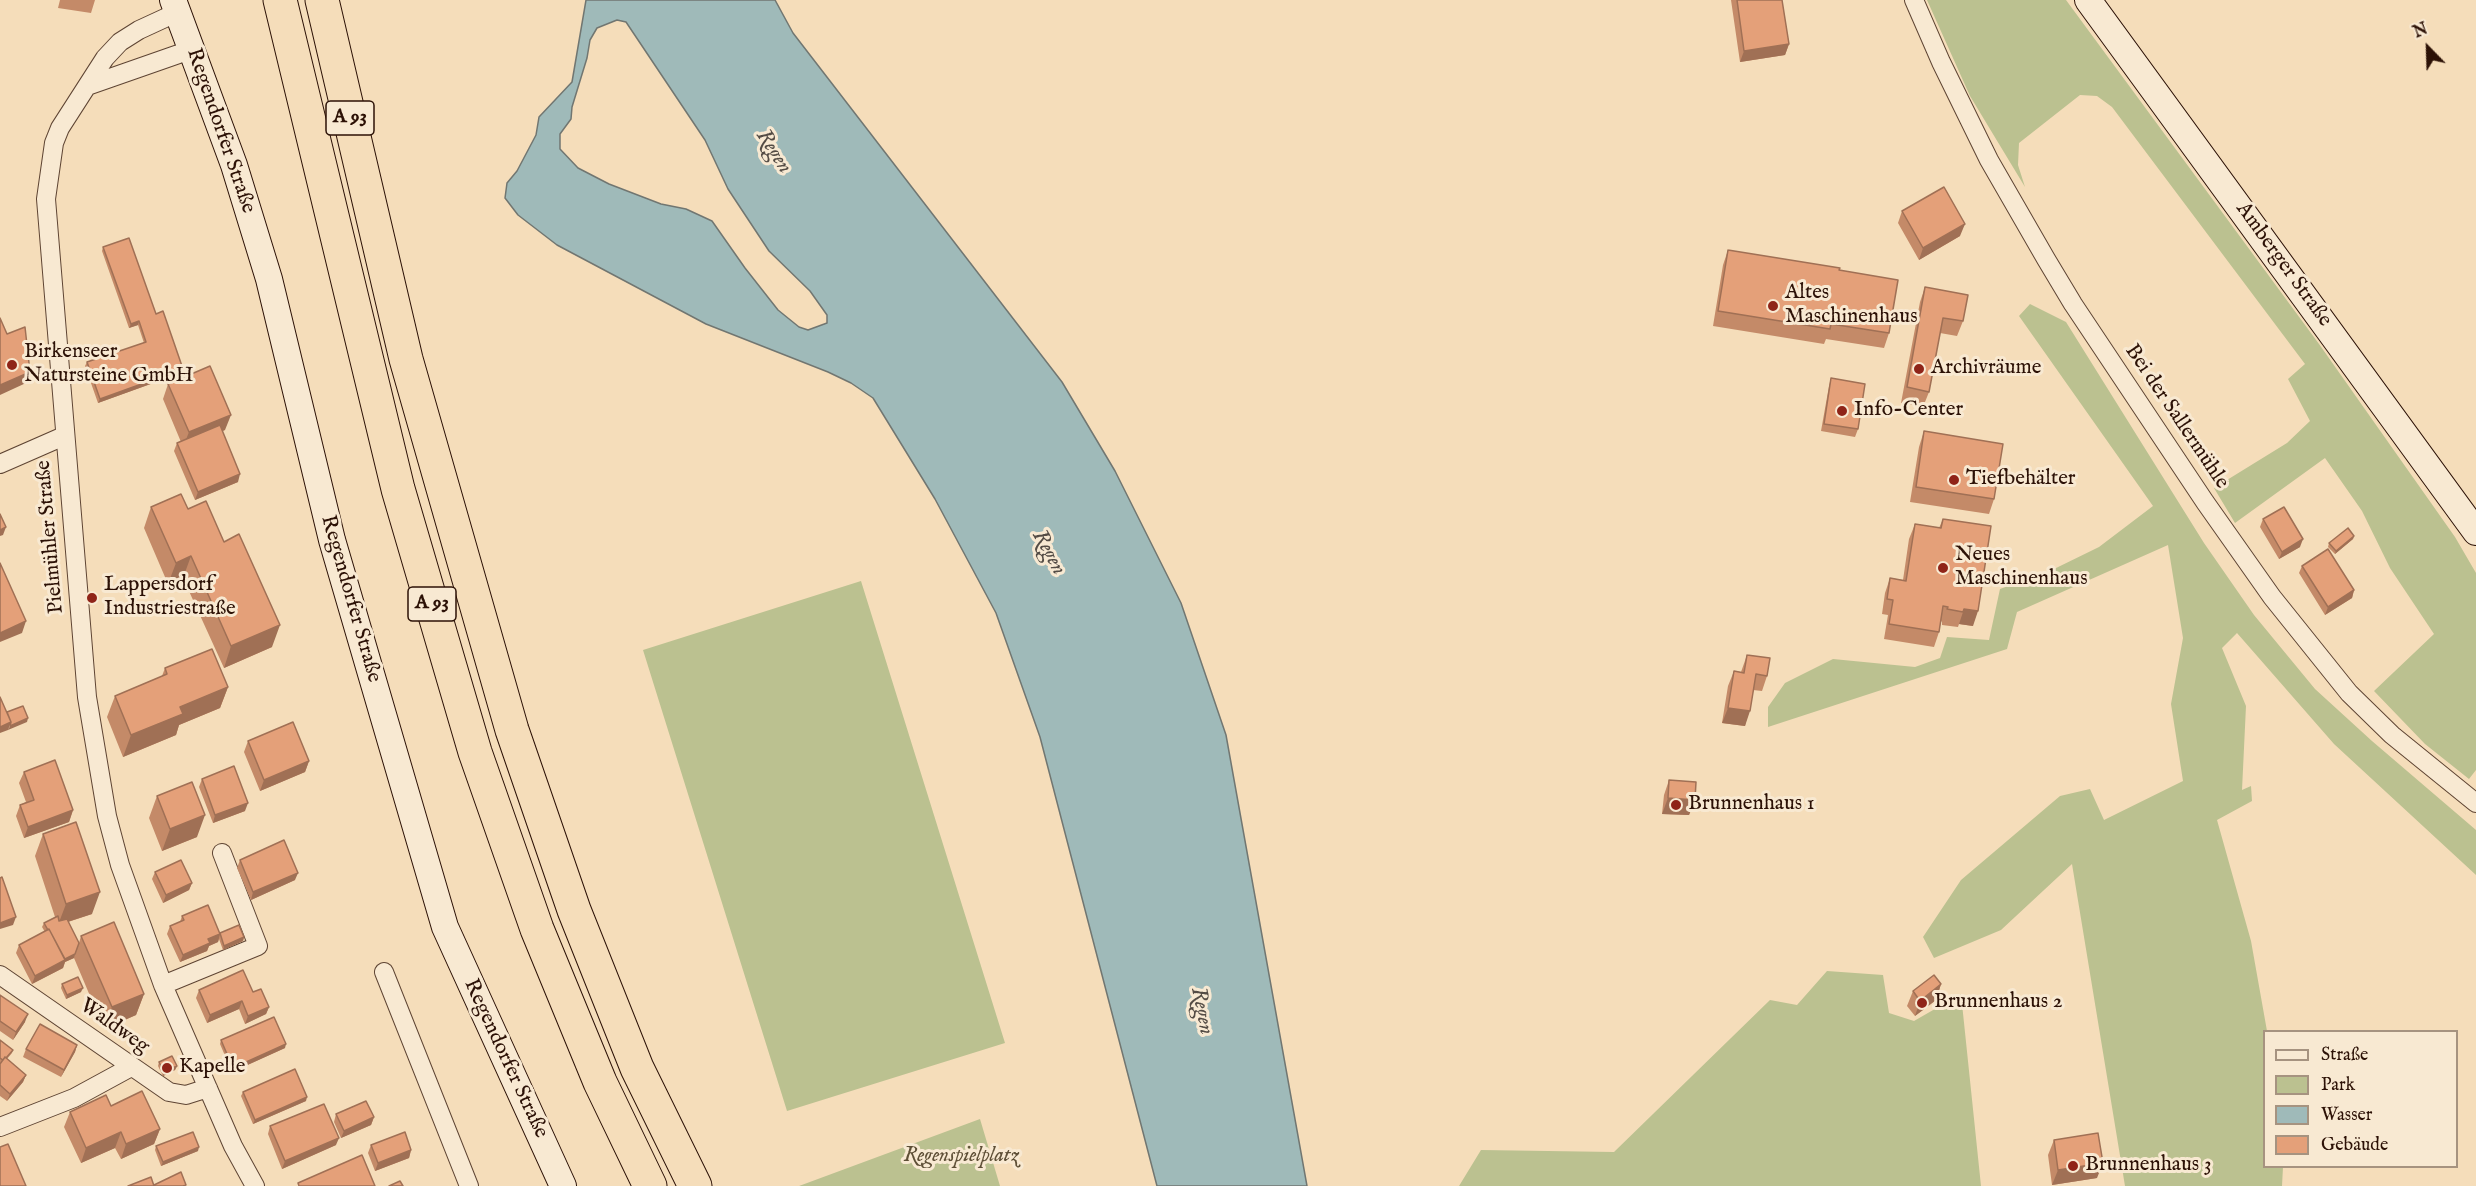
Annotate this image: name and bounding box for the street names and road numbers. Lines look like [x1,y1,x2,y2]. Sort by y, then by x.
street label: Regendorfer Straße [180,45,260,217]
road number: A 93 [326,101,374,135]
street label: Amberger Straße [2229,198,2337,332]
street label: Bei der Sallermühle [2118,340,2234,494]
street label: Pielmühler Straße [32,459,70,615]
street label: Regendorfer Straße [314,513,386,685]
road number: A 93 [408,587,456,621]
street label: Regendorfer Straße [457,975,553,1143]
street label: Waldweg [74,994,154,1060]

